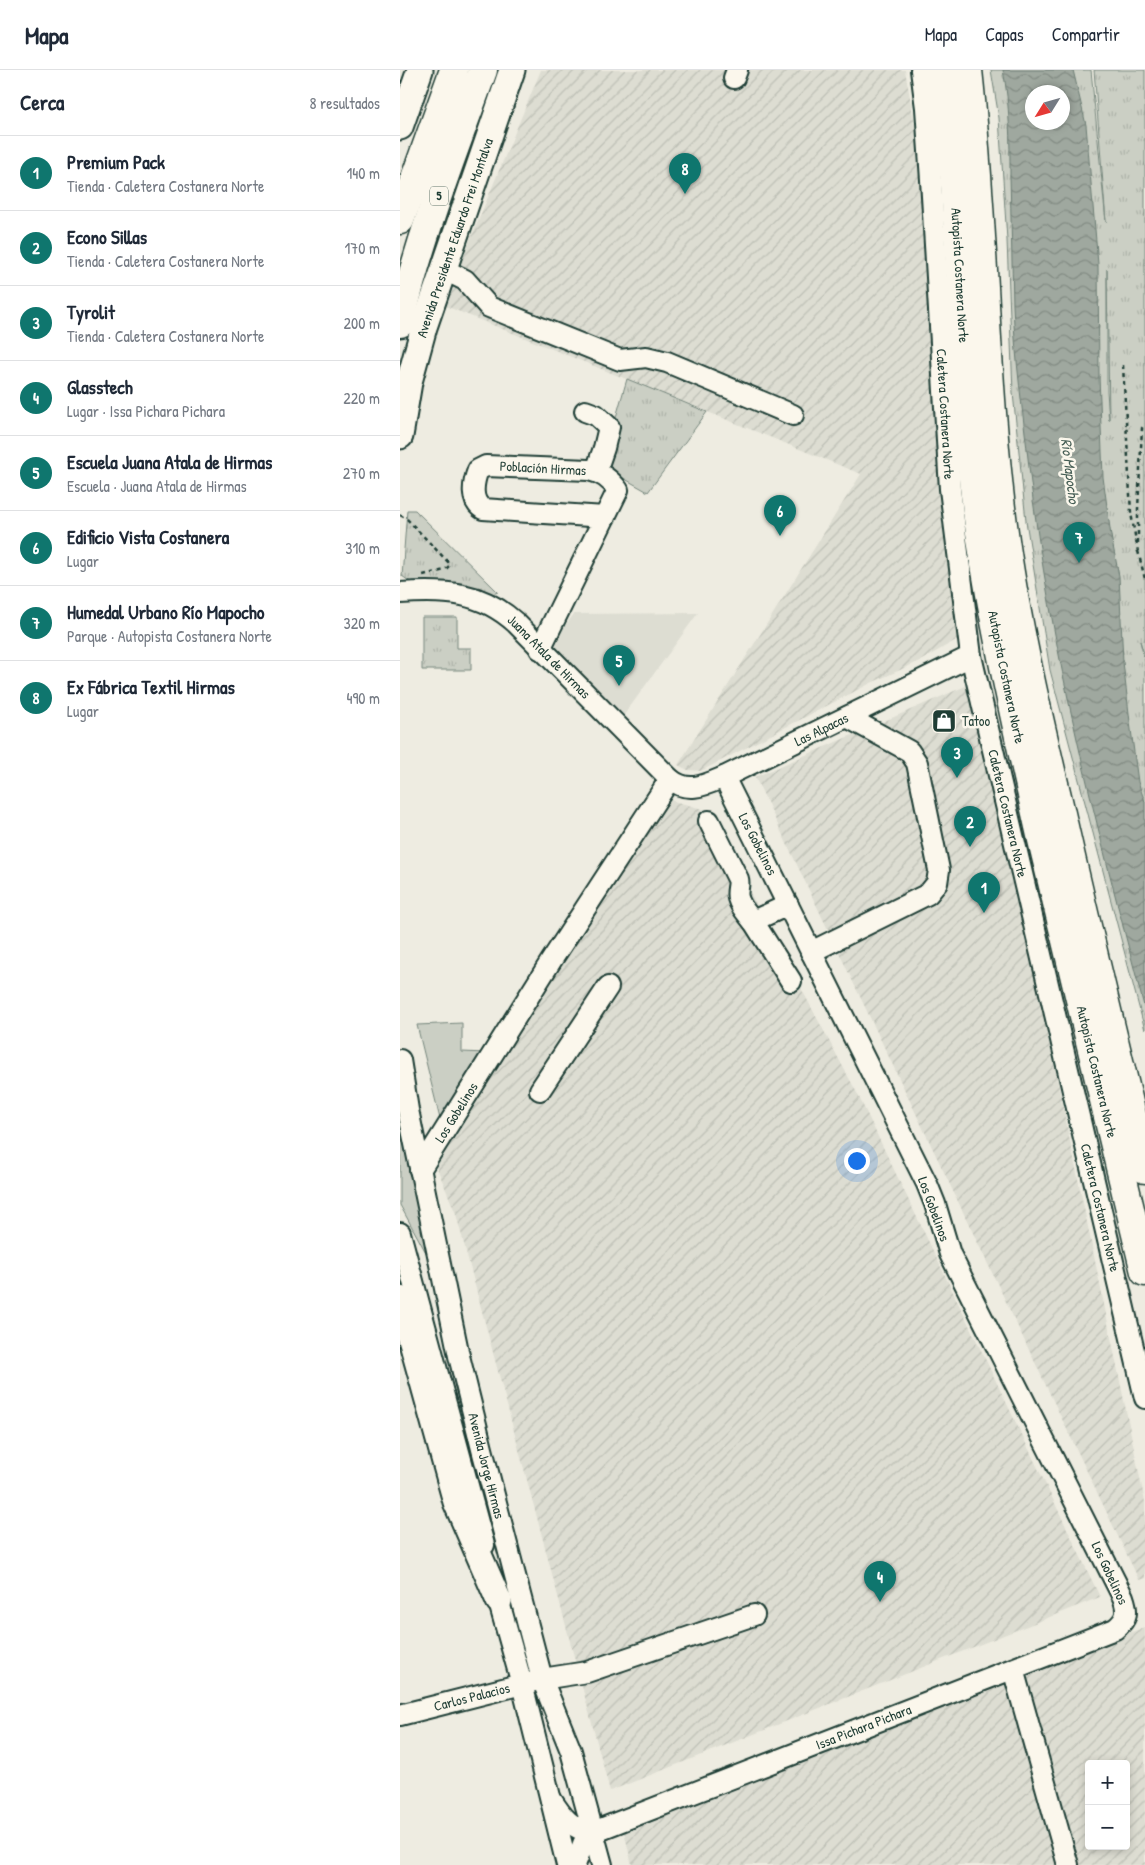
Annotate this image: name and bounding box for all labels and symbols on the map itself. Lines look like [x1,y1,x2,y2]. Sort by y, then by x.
north arrow [1025,85,1070,130]
street label: Avenida Presidente Eduardo Frei Montalva [412,135,497,340]
pin: 8 [669,153,701,194]
road number: 5 [430,186,448,206]
street label: Autopista Costanera Norte [947,207,974,344]
street label: Caletera Costanera Norte [932,348,959,480]
water label: Río Mapocho [1056,437,1085,505]
street label: Población Hirmas [499,456,587,479]
pin: 6 [764,495,796,536]
pin: 7 [1063,522,1095,563]
street label: Autopista Costanera Norte [984,609,1030,745]
street label: Juana Atala de Hirmas [504,610,595,702]
pin: 5 [603,645,635,686]
street label: Las Alpacas [791,708,851,750]
shop icon: Tatoo [931,708,957,734]
place label: Tatoo [962,711,990,730]
pin: 3 [941,737,973,778]
street label: Caletera Costanera Norte [984,747,1033,880]
pin: 2 [954,806,986,847]
street label: Los Gobelinos [735,809,782,878]
pin: 1 [968,872,1000,913]
street label: Autopista Costanera Norte [1073,1004,1122,1140]
street label: Los Gobelinos [430,1078,482,1146]
street label: Caletera Costanera Norte [1077,1142,1125,1274]
your location [844,1148,870,1174]
street label: Los Gobelinos [914,1174,955,1244]
street label: Avenida Jorge Hirmas [464,1411,510,1521]
street label: Los Gobelinos [1088,1538,1133,1607]
pin: 4 [864,1561,896,1602]
street label: Carlos Palacios [432,1678,512,1715]
street label: Issa Pichara Pichara [813,1699,914,1754]

